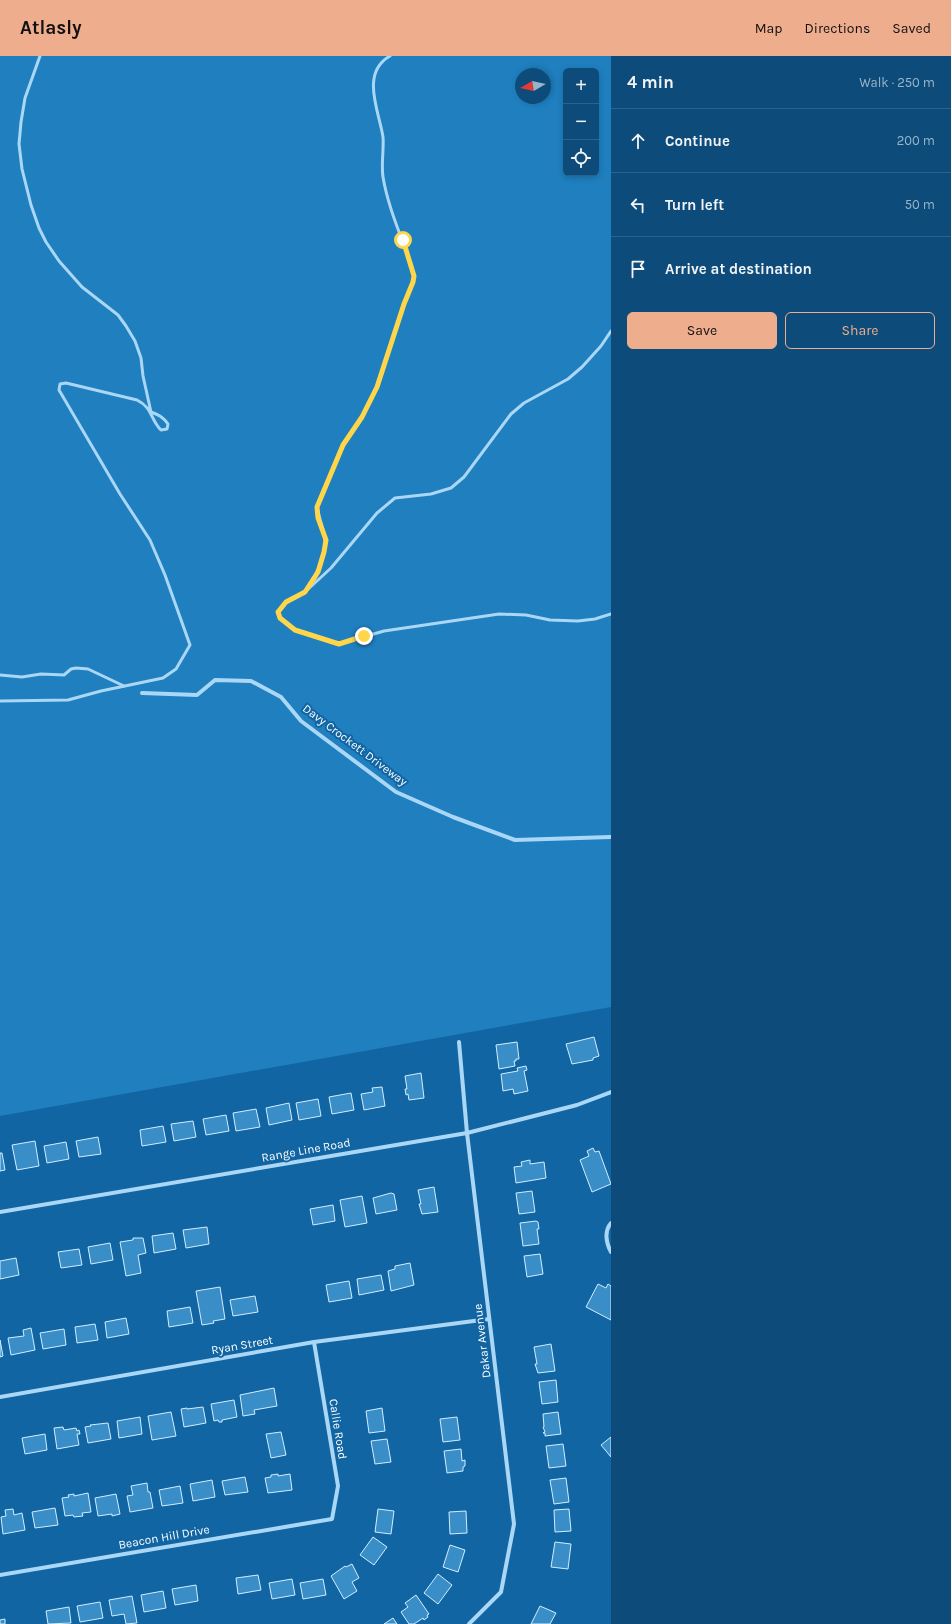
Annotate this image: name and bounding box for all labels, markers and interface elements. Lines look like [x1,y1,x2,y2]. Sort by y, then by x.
text: Atlasly [20,17,82,39]
text: Map [755,20,783,37]
text: Directions [805,20,870,37]
text: Saved [892,20,931,37]
north arrow [515,68,551,104]
map controls [563,68,599,176]
button: + [563,68,599,104]
text: 4 min [627,72,674,92]
text: Walk · 250 m [859,75,935,90]
button: − [563,104,599,140]
icon: ahead [627,130,649,152]
text: Continue [665,132,730,150]
text: 200 m [897,133,935,148]
button: locate [563,140,599,176]
icon: left [627,194,649,216]
text: Turn left [665,196,724,214]
text: 50 m [905,197,935,212]
route start [394,231,412,249]
icon: arrive [627,258,649,280]
text: Arrive at destination [665,260,812,278]
button: Save [627,312,777,349]
button: Share [785,312,935,349]
route end [355,627,373,645]
street label: Davy Crockett Driveway [300,701,410,789]
street label: Range Line Road [260,1135,352,1165]
street label: Dakar Avenue [471,1303,493,1379]
street label: Ryan Street [210,1333,275,1357]
street label: Callie Road [326,1398,350,1460]
street label: Beacon Hill Drive [117,1522,211,1552]

